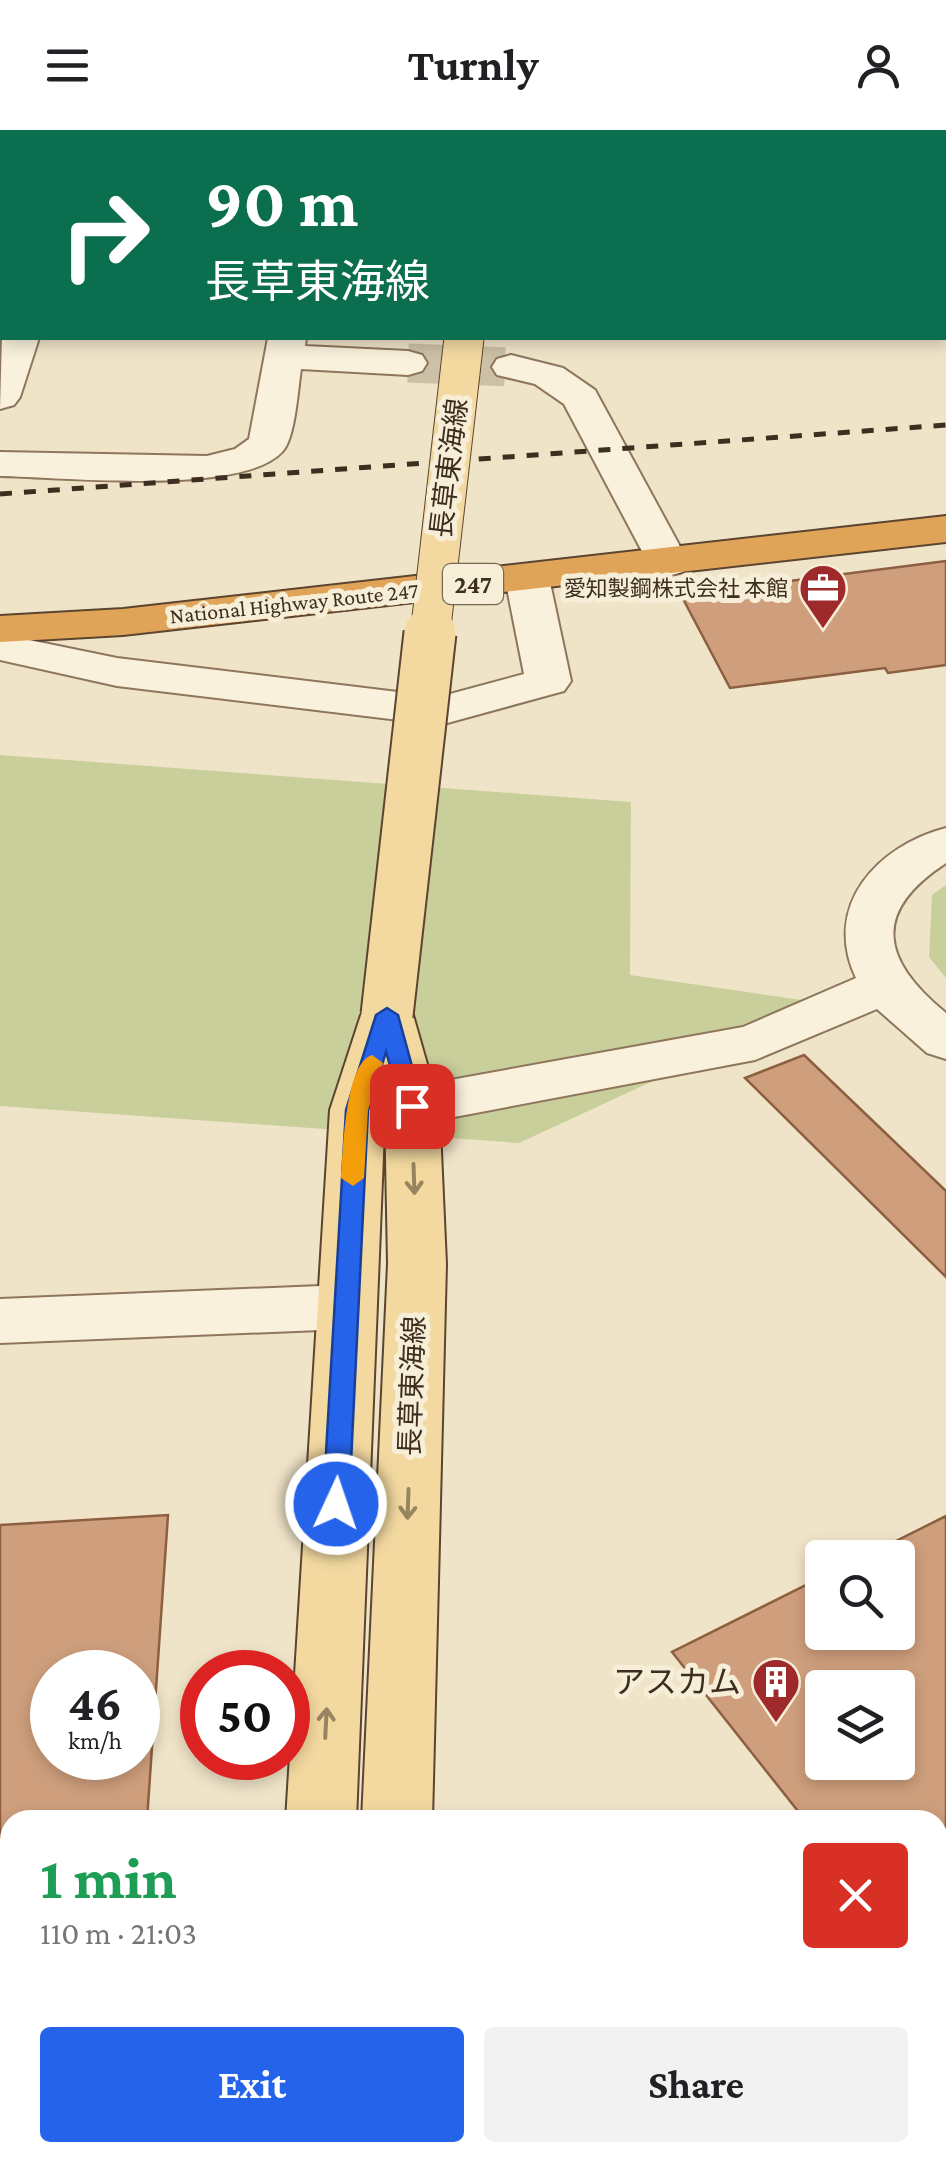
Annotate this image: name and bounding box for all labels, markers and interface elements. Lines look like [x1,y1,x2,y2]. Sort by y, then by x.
icon: menu [40,38,95,93]
icon: person [851,38,906,93]
text: Turnly [407,40,539,90]
text: 90 m [205,163,358,241]
icon: right [40,170,170,300]
text: 長草東海線 [205,257,430,307]
street label: 長草東海線 [425,397,473,539]
office icon: 愛知製鋼株式会社 本館 [797,562,849,630]
road number: 247 [443,564,503,604]
place label: 愛知製鋼株式会社 本館 [564,576,788,601]
street label: National Highway Route 247 [168,577,420,629]
pin [370,1064,455,1149]
icon: arrive [385,1079,440,1134]
one-way arrow [405,1163,424,1195]
street label: 長草東海線 [394,1315,430,1457]
position arrow [284,1452,388,1556]
one-way arrow [398,1488,417,1520]
map controls [805,1540,915,1780]
button: search [805,1540,915,1650]
speed limit sign: 50 [180,1650,310,1780]
building icon: アスカム [750,1656,802,1724]
place label: アスカム [613,1664,741,1700]
button: layers [805,1670,915,1780]
text: 46 [68,1675,122,1731]
one-way arrow [316,1707,335,1739]
text: km/h [68,1727,122,1754]
button: close [803,1843,908,1948]
text: 1 min [40,1844,177,1911]
text: 110 m · 21:03 [40,1915,197,1951]
button: Exit [40,2027,464,2142]
button: Share [484,2027,908,2142]

